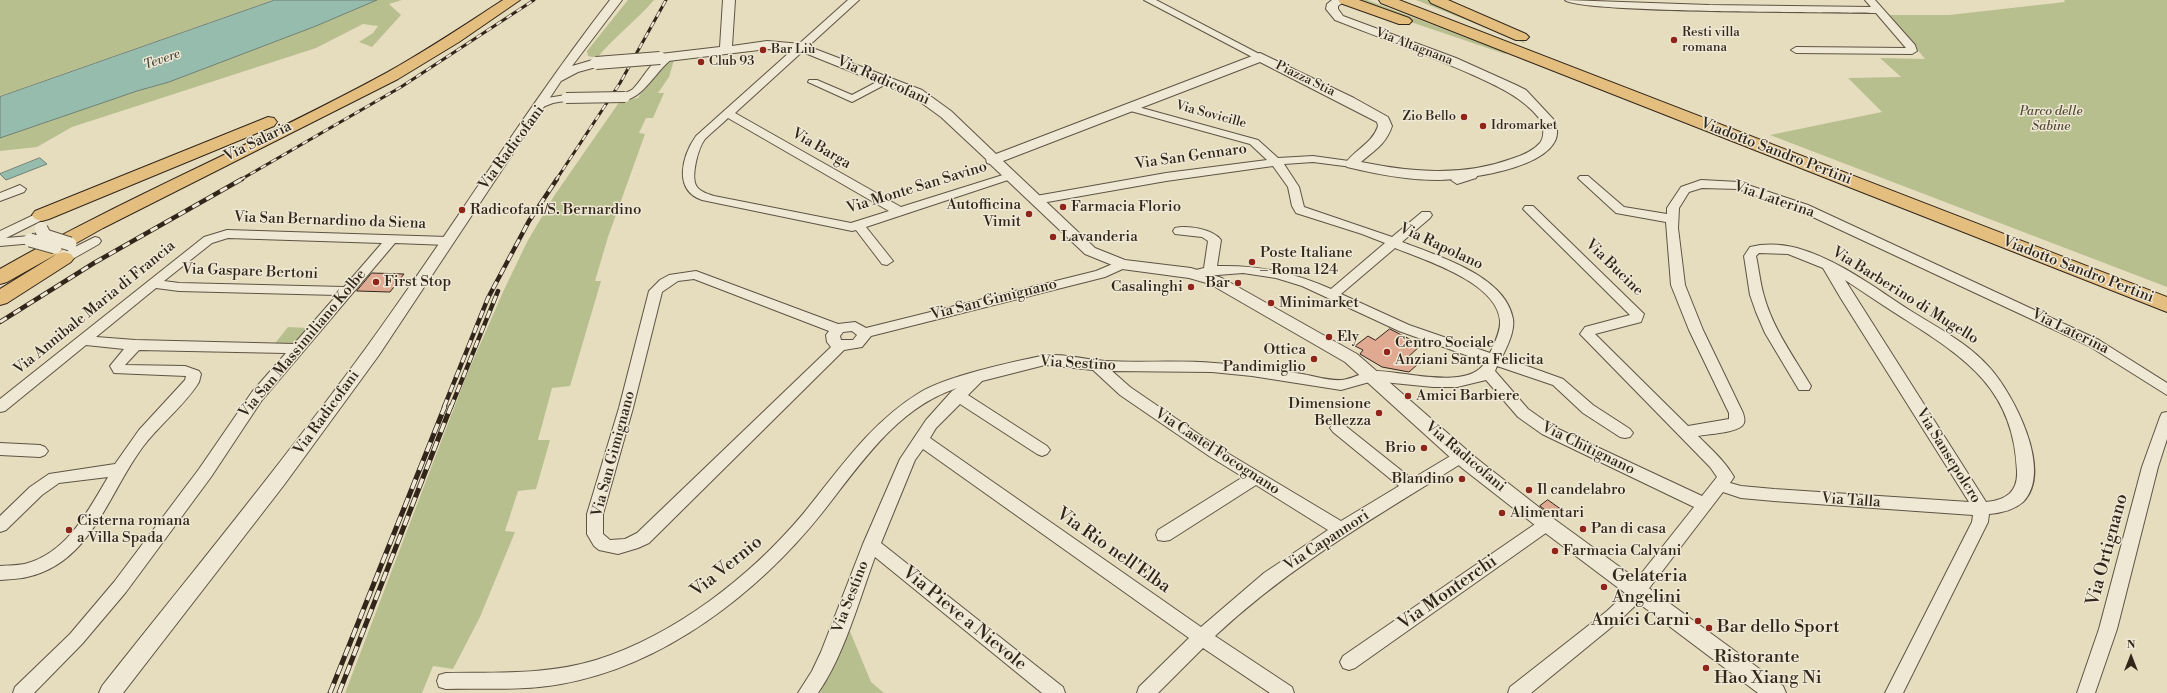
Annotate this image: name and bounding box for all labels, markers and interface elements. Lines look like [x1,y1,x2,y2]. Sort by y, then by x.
street label: Via Altagnana [1373,25,1455,69]
place label: Resti villa romana [1682,25,1740,56]
marker: Resti villa romana [1669,35,1679,45]
place label: Bar Liù [771,42,815,58]
marker: Bar Liù [758,45,768,55]
water label: Tevere [142,47,182,73]
street label: Via Radicofani [834,52,932,110]
place label: Club 93 [709,54,754,70]
marker: Club 93 [696,57,706,67]
street label: Piazza Stia [1273,58,1337,100]
street label: Via Sovicille [1174,98,1248,132]
street label: Via Radicofani [475,102,549,194]
park label: Parco delle Sabine [2019,104,2083,135]
place label: Zio Bello [1403,109,1456,125]
marker: Zio Bello [1459,112,1469,122]
street label: Viadotto Sandro Pertini [1698,115,1854,189]
street label: Via Salaria [221,118,295,166]
place label: Idromarket [1491,118,1557,134]
marker: Idromarket [1478,121,1488,131]
street label: Via Barga [788,125,854,173]
street label: Via San Gennaro [1134,140,1248,174]
street label: Via Monte San Savino [845,158,989,218]
street label: Via Laterina [1731,178,1817,222]
place label: Autofficina Vimit [946,196,1021,231]
place label: Farmacia Florio [1071,198,1181,216]
place label: Radicofani/S. Bernardino [470,201,641,219]
marker: Farmacia Florio [1058,202,1068,212]
marker: Radicofani/S. Bernardino [457,205,467,215]
street label: Via San Bernardino da Siena [234,209,426,233]
marker: Autofficina Vimit [1024,209,1034,219]
street label: Via Rapolano [1396,220,1486,274]
place label: Lavanderia [1061,228,1138,246]
marker: Lavanderia [1048,232,1058,242]
street label: Viadotto Sandro Pertini [2000,233,2156,307]
street label: Via Bucine [1581,236,1647,300]
street label: Via Annibale Maria di Francia [11,237,179,379]
place label: Poste Italiane – Roma 124 [1260,244,1353,279]
street label: Via Barberino di Mugello [1829,244,1981,348]
marker: Poste Italiane – Roma 124 [1247,257,1257,267]
street label: Via Gaspare Bertoni [181,261,319,283]
street label: Via San Massimiliano Kolbe [236,266,370,422]
place label: First Stop [384,273,451,291]
place label: Bar [1205,274,1230,292]
street label: Via San Gimignano [929,276,1059,324]
marker: First Stop [371,277,381,287]
place label: Casalinghi [1111,278,1183,296]
marker: Bar [1233,278,1243,288]
marker: Casalinghi [1186,282,1196,292]
place label: Minimarket [1279,294,1359,312]
marker: Minimarket [1266,298,1276,308]
street label: Via Laterina [2028,305,2112,359]
place label: Ely [1337,328,1359,346]
marker: Ely [1324,332,1334,342]
place label: Centro Sociale Anziani Santa Felicita [1395,334,1544,369]
place label: Ottica Pandimiglio [1223,341,1306,376]
marker: Centro Sociale Anziani Santa Felicita [1382,347,1392,357]
street label: Via Sestino [1040,353,1116,375]
marker: Ottica Pandimiglio [1309,354,1319,364]
street label: Via Radicofani [290,367,364,459]
place label: Amici Barbiere [1416,387,1519,405]
street label: Via San Gimignano [589,389,639,519]
marker: Amici Barbiere [1403,391,1413,401]
place label: Dimensione Bellezza [1288,395,1371,430]
street label: Via Castel Focognano [1151,405,1283,499]
street label: Via Sansepolcro [1912,405,1984,507]
marker: Dimensione Bellezza [1374,408,1384,418]
street label: Via Radicofani [1421,418,1509,496]
street label: Via Chitignano [1538,419,1638,479]
place label: Brio [1385,439,1416,457]
marker: Brio [1419,443,1429,453]
place label: Blandino [1392,470,1454,488]
marker: Blandino [1457,474,1467,484]
place label: Il candelabro [1537,481,1626,499]
marker: Il candelabro [1524,485,1534,495]
street label: Via Talla [1821,490,1881,512]
street label: Via Ortignano [2083,492,2133,608]
street label: Via Rio nell'Elba [1052,504,1174,598]
place label: Alimentari [1510,504,1584,522]
street label: Via Capannori [1281,507,1373,575]
marker: Alimentari [1497,508,1507,518]
place label: Cisterna romana a Villa Spada [77,512,190,547]
place label: Pan di casa [1591,520,1666,538]
marker: Pan di casa [1578,524,1588,534]
marker: Cisterna romana a Villa Spada [64,525,74,535]
street label: Via Vernio [687,532,767,602]
place label: Farmacia Calvani [1563,542,1682,560]
marker: Farmacia Calvani [1550,546,1560,556]
street label: Via Monterchi [1394,551,1502,635]
street label: Via Sestino [829,558,873,636]
street label: Via Pieve a Nievole [898,562,1030,676]
place label: Gelateria Angelini [1612,566,1687,608]
marker: Gelateria Angelini [1599,582,1609,592]
place label: Amici Carni [1591,610,1690,632]
marker: Amici Carni [1693,616,1703,626]
place label: Bar dello Sport [1717,617,1840,639]
marker: Bar dello Sport [1704,623,1714,633]
north arrow [2111,637,2151,677]
text: N [2127,638,2135,652]
place label: Ristorante Hao Xiang Ni [1714,647,1822,690]
marker: Ristorante Hao Xiang Ni [1701,663,1711,673]

